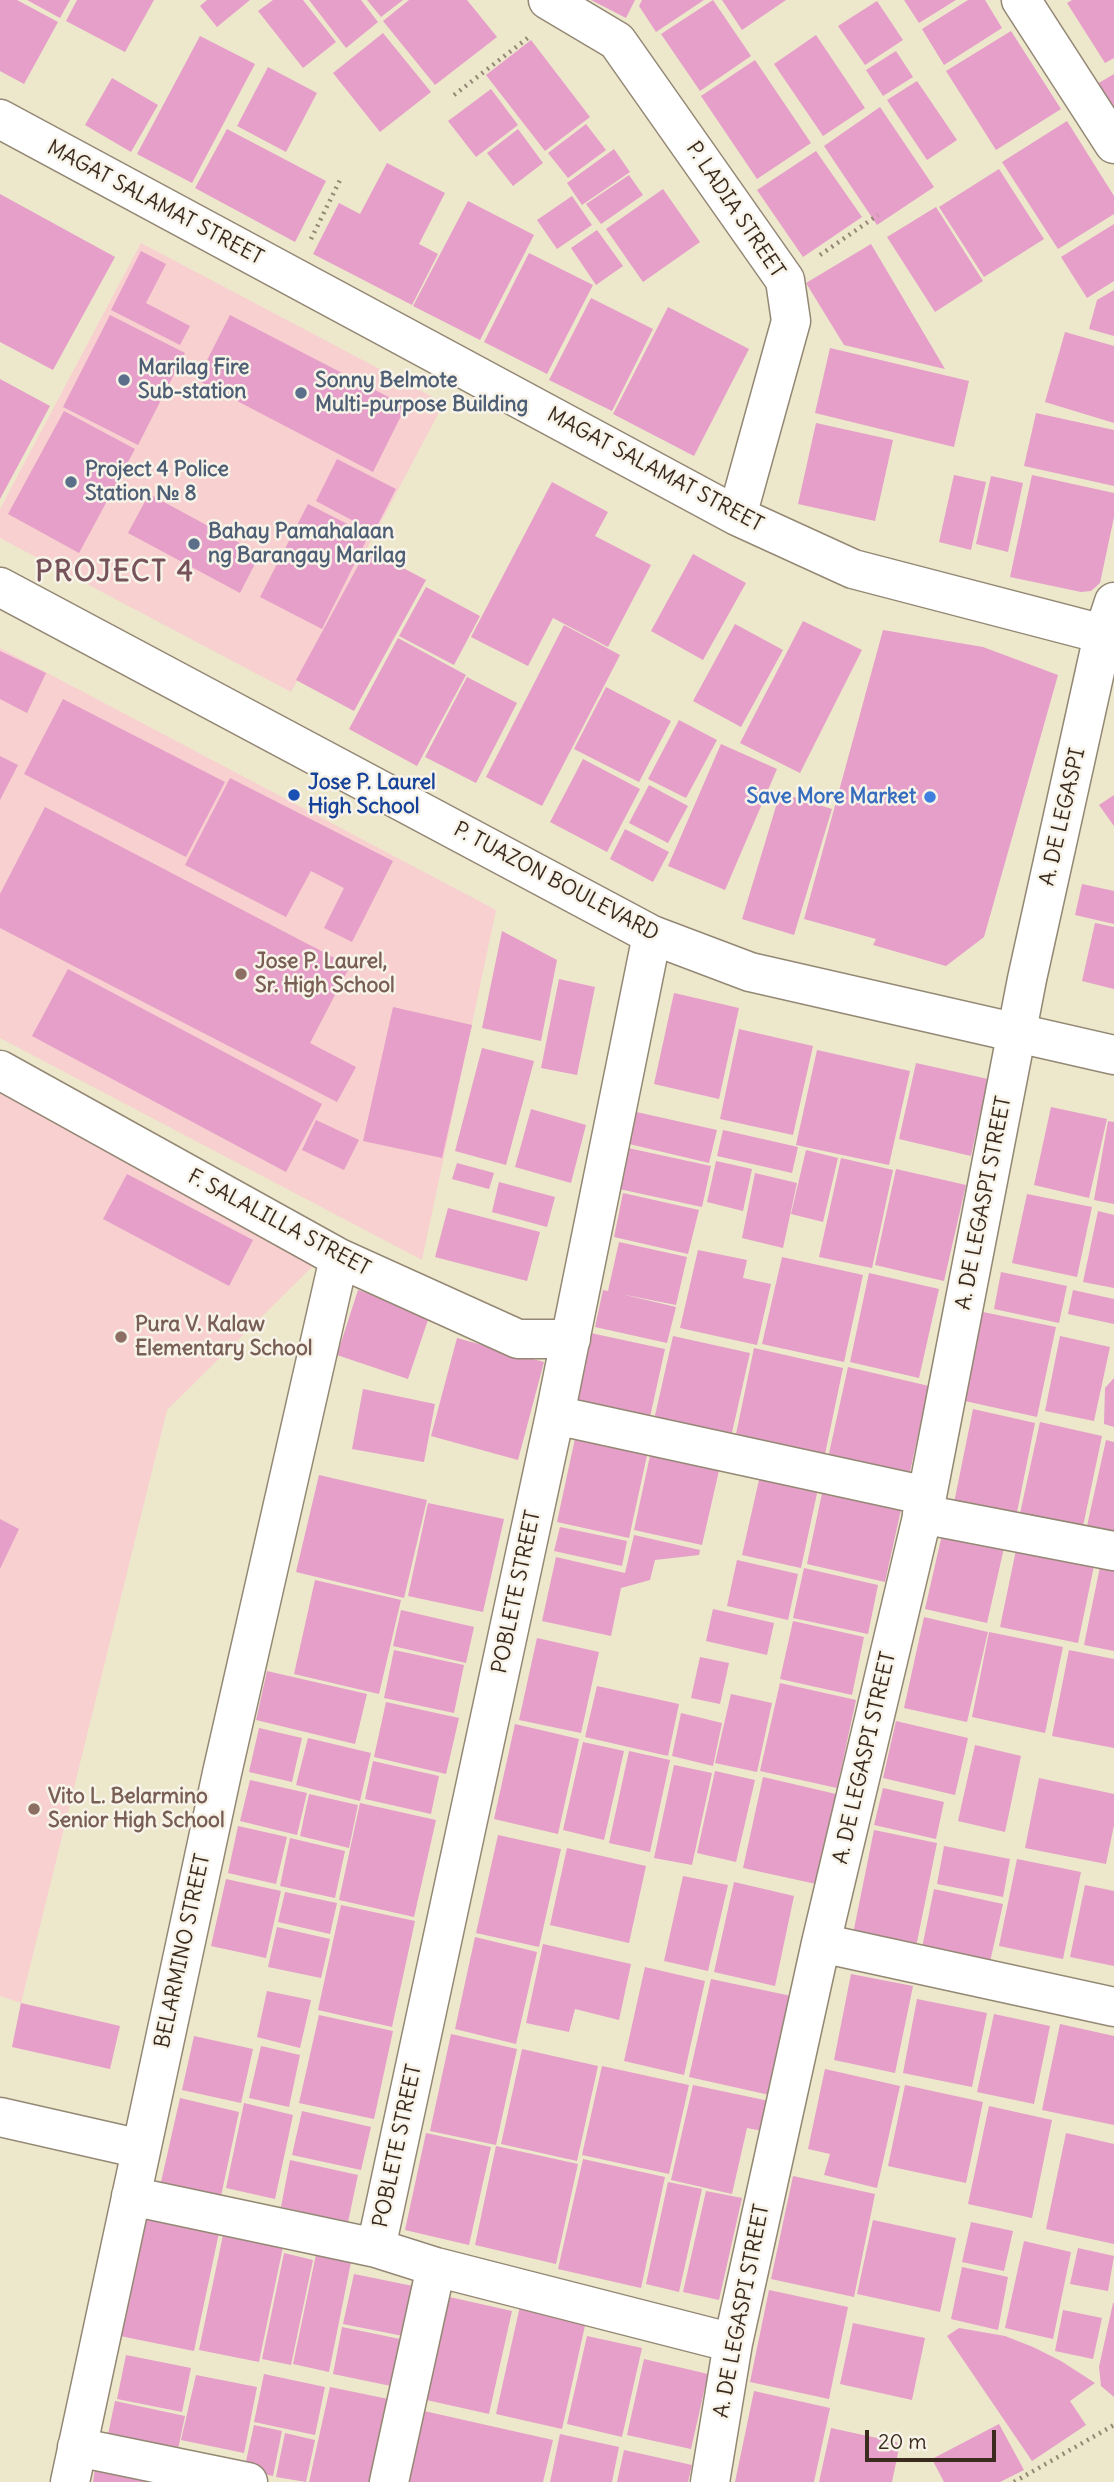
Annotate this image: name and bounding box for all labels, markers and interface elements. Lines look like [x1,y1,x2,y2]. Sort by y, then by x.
street label: MAGAT SALAMAT STREET [43,135,267,271]
street label: P. LADIA STREET [680,137,790,283]
place label: Marilag Fire Sub-station [138,355,249,405]
place label: Sonny Belmote Multi-purpose Building [315,368,528,418]
marker: Marilag Fire Sub-station [116,372,132,388]
marker: Sonny Belmote Multi-purpose Building [293,385,309,401]
street label: MAGAT SALAMAT STREET [543,402,767,538]
place label: Project 4 Police Station № 8 [85,457,229,507]
marker: Project 4 Police Station № 8 [63,474,79,490]
place label: Bahay Pamahalaan ng Barangay Marilag [208,519,406,569]
marker: Bahay Pamahalaan ng Barangay Marilag [186,536,202,552]
district label: PROJECT 4 [36,556,194,590]
street label: A. DE LEGASPI [1035,746,1091,888]
place label: Jose P. Laurel High School [308,770,436,820]
place label: Save More Market [747,784,916,810]
marker: Jose P. Laurel High School [286,787,302,803]
marker: Save More Market [922,789,938,805]
street label: P. TUAZON BOULEVARD [449,817,663,947]
place label: Jose P. Laurel, Sr. High School [255,949,395,999]
marker: Jose P. Laurel, Sr. High School [233,966,249,982]
street label: A. DE LEGASPI STREET [951,1094,1017,1312]
street label: F. SALALILLA STREET [183,1164,375,1282]
place label: Pura V. Kalaw Elementary School [135,1312,312,1362]
marker: Pura V. Kalaw Elementary School [113,1329,129,1345]
street label: POBLETE STREET [487,1508,547,1676]
street label: A. DE LEGASPI STREET [828,1649,902,1867]
place label: Vito L. Belarmino Senior High School [48,1784,225,1834]
marker: Vito L. Belarmino Senior High School [26,1801,42,1817]
street label: BELARMINO STREET [150,1852,216,2050]
street label: POBLETE STREET [368,2062,428,2230]
street label: A. DE LEGASPI STREET [709,2202,775,2420]
scale bar [869,2416,1000,2460]
text: 20 m [878,2428,927,2455]

